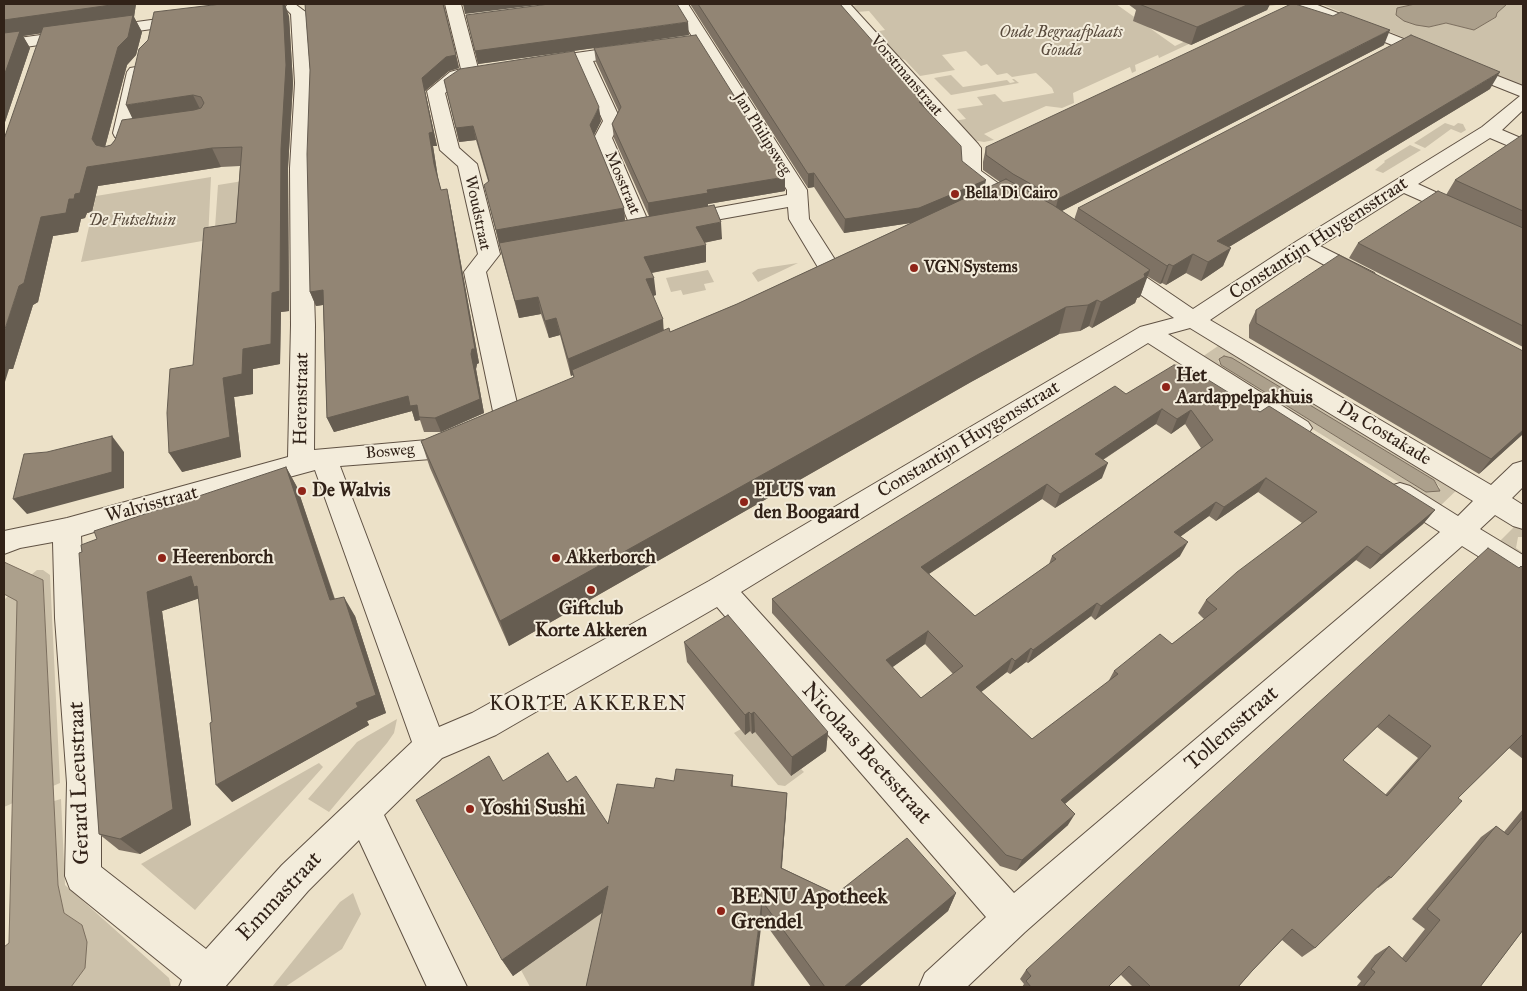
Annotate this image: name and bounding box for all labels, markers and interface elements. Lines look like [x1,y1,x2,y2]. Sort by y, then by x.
park label: Oude Begraafplaats Gouda [999,23,1123,61]
street label: Vorstmanstraat [866,32,946,120]
street label: Jan Philipsweg [729,89,795,179]
street label: Mosstraat [600,148,644,218]
street label: Constantijn Huygensstraat [1225,173,1413,305]
street label: Woudstraat [460,174,494,252]
place label: Bella Di Cairo [965,184,1058,204]
marker: Bella Di Cairo [949,188,961,200]
park label: De Futseltuin [88,211,176,231]
place label: VGN Systems [924,258,1018,278]
marker: VGN Systems [908,262,920,274]
street label: Herenstraat [290,352,314,446]
place label: Het Aardappelpakhuis [1176,365,1313,409]
street label: Constantijn Huygensstraat [874,377,1064,503]
marker: Het Aardappelpakhuis [1160,381,1172,393]
street label: Da Costakade [1333,397,1435,471]
street label: Bosweg [365,440,415,464]
place label: De Walvis [312,480,390,502]
place label: PLUS van den Boogaard [754,480,859,524]
street label: Walvisstraat [103,482,201,528]
marker: De Walvis [296,485,308,497]
marker: PLUS van den Boogaard [738,496,750,508]
place label: Heerenborch [172,547,274,569]
place label: Akkerborch [566,547,656,569]
marker: Heerenborch [156,552,168,564]
marker: Akkerborch [550,552,562,564]
marker: Giftclub Korte Akkeren [585,584,597,596]
place label: Giftclub Korte Akkeren [535,598,647,642]
street label: Nicolaas Beetsstraat [796,678,936,830]
street label: Tollensstraat [1180,681,1284,777]
district label: KORTE AKKEREN [487,692,689,718]
street label: Gerard Leeustraat [64,701,96,865]
place label: Yoshi Sushi [480,796,585,822]
marker: Yoshi Sushi [464,803,476,815]
street label: Emmastraat [232,847,328,947]
place label: BENU Apotheek Grendel [731,885,887,936]
marker: BENU Apotheek Grendel [715,905,727,917]

